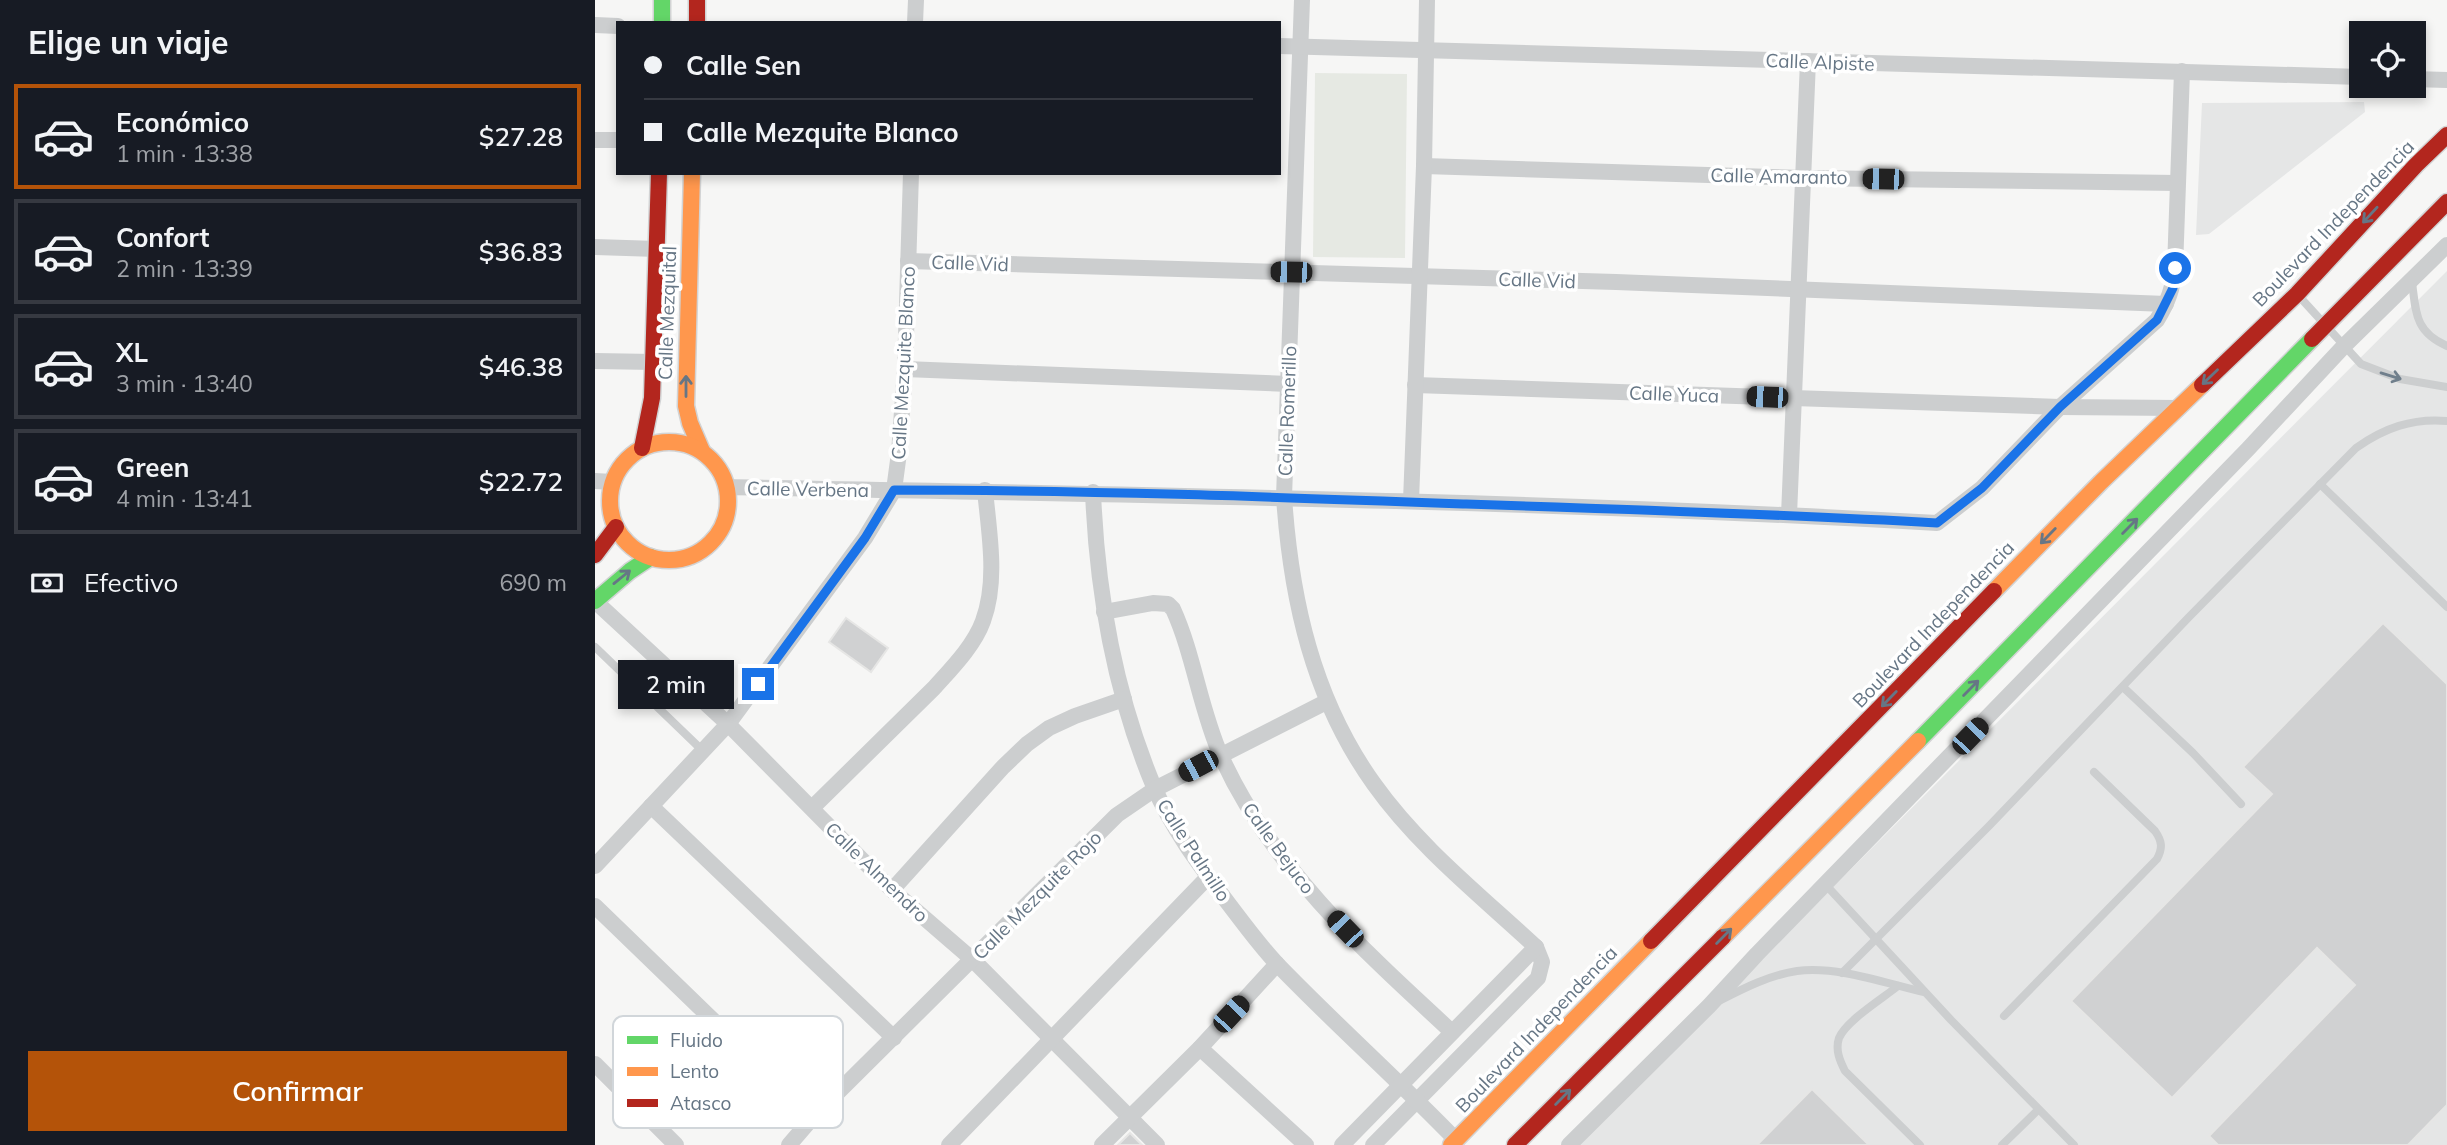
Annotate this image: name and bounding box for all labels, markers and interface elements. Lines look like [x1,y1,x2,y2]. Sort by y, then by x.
map controls [2349,21,2426,98]
button: locate [2349,21,2426,98]
text: Elige un viaje [28,22,229,62]
street label: Calle Alpiste [1765,48,1875,76]
text: Calle Sen [686,49,801,82]
icon: car [32,105,95,168]
text: Económico [116,106,249,139]
text: Calle Mezquite Blanco [686,116,959,149]
text: $27.28 [479,120,563,153]
street label: Boulevard Independencia [2247,135,2419,311]
text: 1 min · 13:38 [116,139,253,168]
street label: Calle Amaranto [1710,163,1848,189]
car [1862,168,1905,190]
one-way arrow [2362,206,2378,224]
icon: car [32,220,95,283]
text: Confort [116,221,209,254]
text: $36.83 [479,235,563,268]
street label: Calle Mezquital [653,246,681,380]
street label: Calle Vid [931,250,1009,276]
route start [2159,252,2191,284]
text: 2 min · 13:39 [116,254,253,283]
car [1270,261,1313,283]
street label: Calle Mezquite Blanco [886,266,920,460]
street label: Calle Vid [1498,267,1576,293]
icon: car [32,335,95,398]
text: XL [116,336,148,369]
street label: Calle Romerillo [1273,345,1301,477]
text: $46.38 [479,350,563,383]
one-way arrow [2202,368,2219,385]
text: 3 min · 13:40 [116,369,253,398]
one-way arrow [2380,370,2402,383]
one-way arrow [679,375,693,398]
street label: Calle Yuca [1628,380,1720,408]
car [1746,386,1789,408]
icon: car [32,450,95,513]
text: Green [116,451,189,484]
text: $22.72 [479,465,563,498]
street label: Calle Verbena [747,476,869,502]
text: 4 min · 13:41 [116,484,253,513]
one-way arrow [2122,517,2139,534]
one-way arrow [2040,527,2057,544]
street label: Boulevard Independencia [1847,536,2019,712]
icon: cash [28,564,66,602]
text: Efectivo [84,566,178,599]
text: 690 m [499,568,567,597]
one-way arrow [612,570,630,585]
callout: 2 min [618,660,733,708]
route end [742,668,774,700]
text: 2 min [646,670,706,699]
one-way arrow [1962,679,1979,696]
one-way arrow [1880,690,1897,707]
car [1948,714,1993,758]
car [1175,747,1222,785]
street label: Calle Palmillo [1152,794,1236,906]
street label: Calle Bejuco [1238,798,1320,898]
street label: Calle Almendro [820,817,934,927]
street label: Calle Mezquite Rojo [967,825,1107,965]
car [1323,907,1368,951]
one-way arrow [1715,928,1732,945]
street label: Boulevard Independencia [1450,941,1622,1117]
car [1209,991,1254,1037]
legend [613,1016,843,1128]
text: Fluido [670,1028,723,1052]
button: Confirmar [28,1051,567,1131]
text: Lento [670,1059,719,1083]
one-way arrow [1554,1088,1571,1105]
text: Atasco [670,1091,731,1115]

